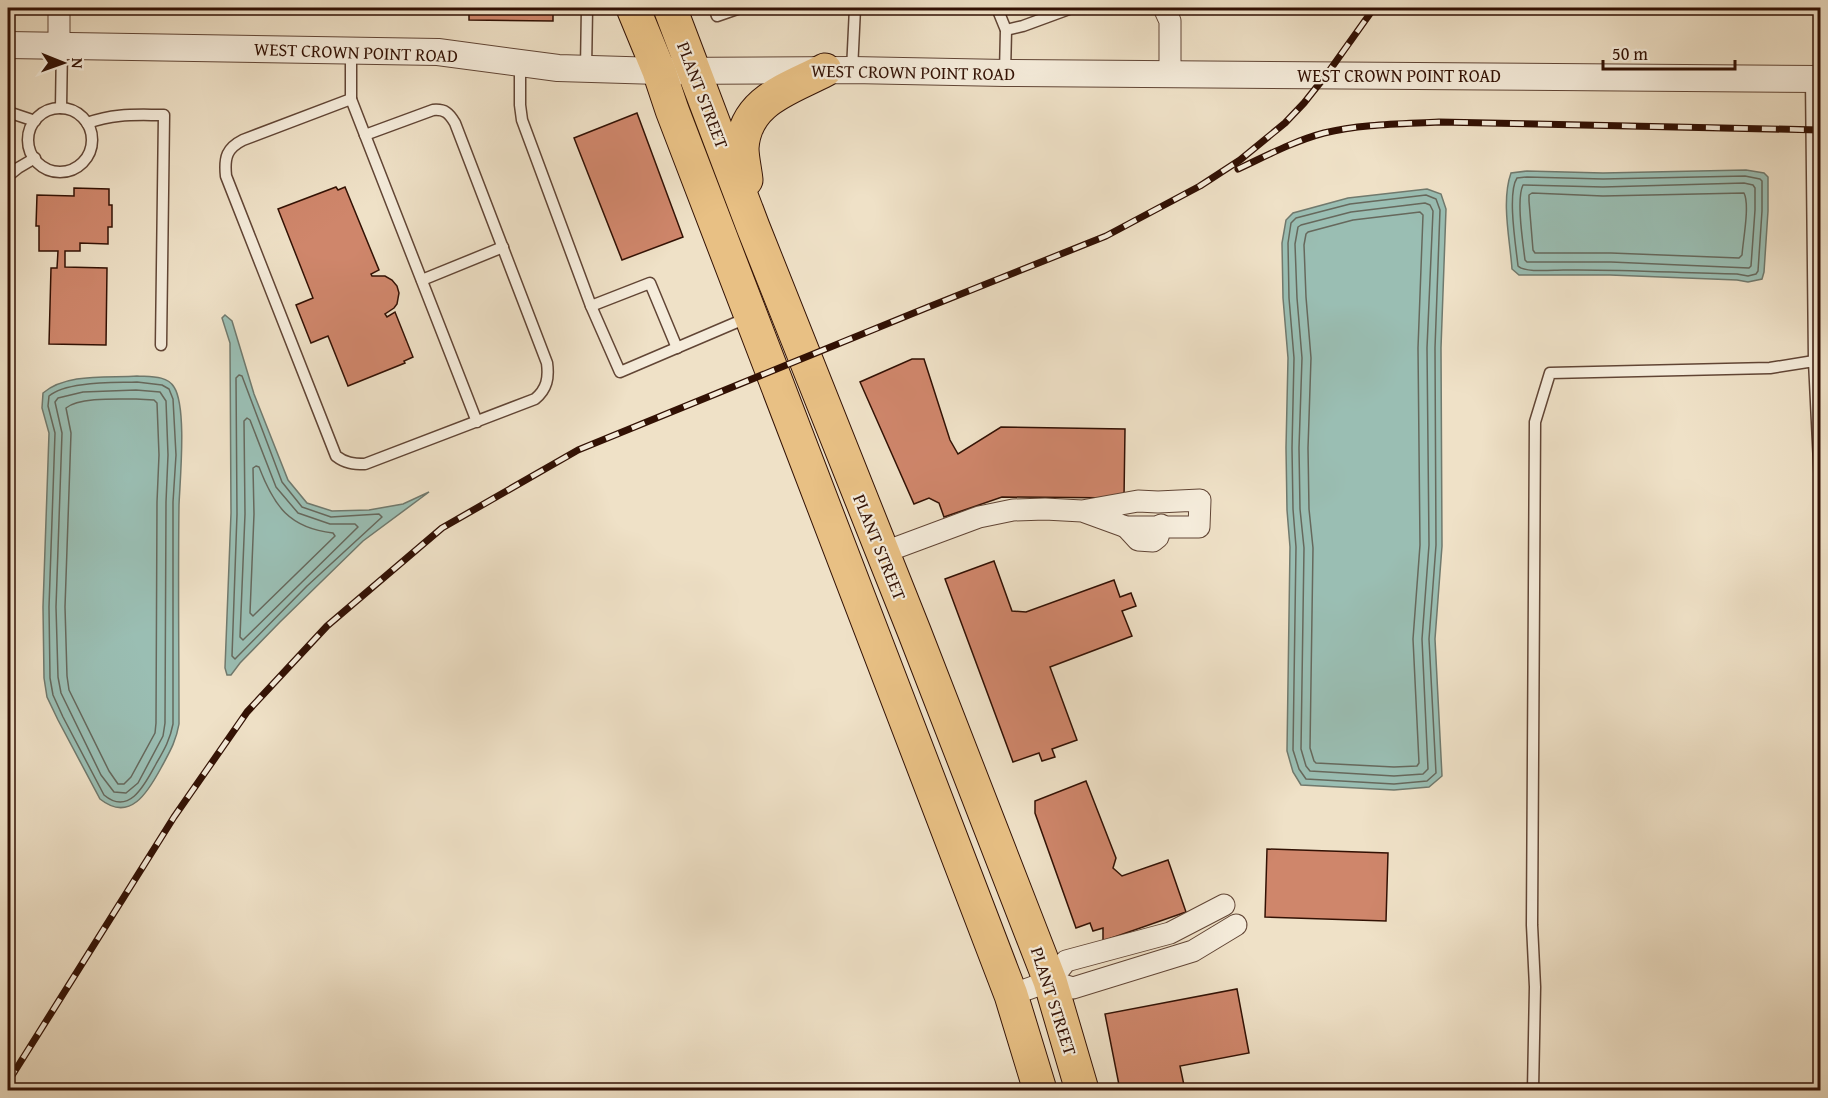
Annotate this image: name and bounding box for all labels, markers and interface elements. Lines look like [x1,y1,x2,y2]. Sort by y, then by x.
north arrow [33,33,93,93]
scale bar [1603,33,1735,71]
street label: WEST CROWN POINT ROAD [254,35,458,69]
street label: PLANT STREET [670,38,736,152]
text: 50 m [1612,40,1648,67]
street label: WEST CROWN POINT ROAD [811,57,1015,87]
text: N [66,58,90,69]
street label: WEST CROWN POINT ROAD [1297,62,1501,89]
street label: PLANT STREET [846,490,914,604]
street label: PLANT STREET [1024,943,1084,1059]

